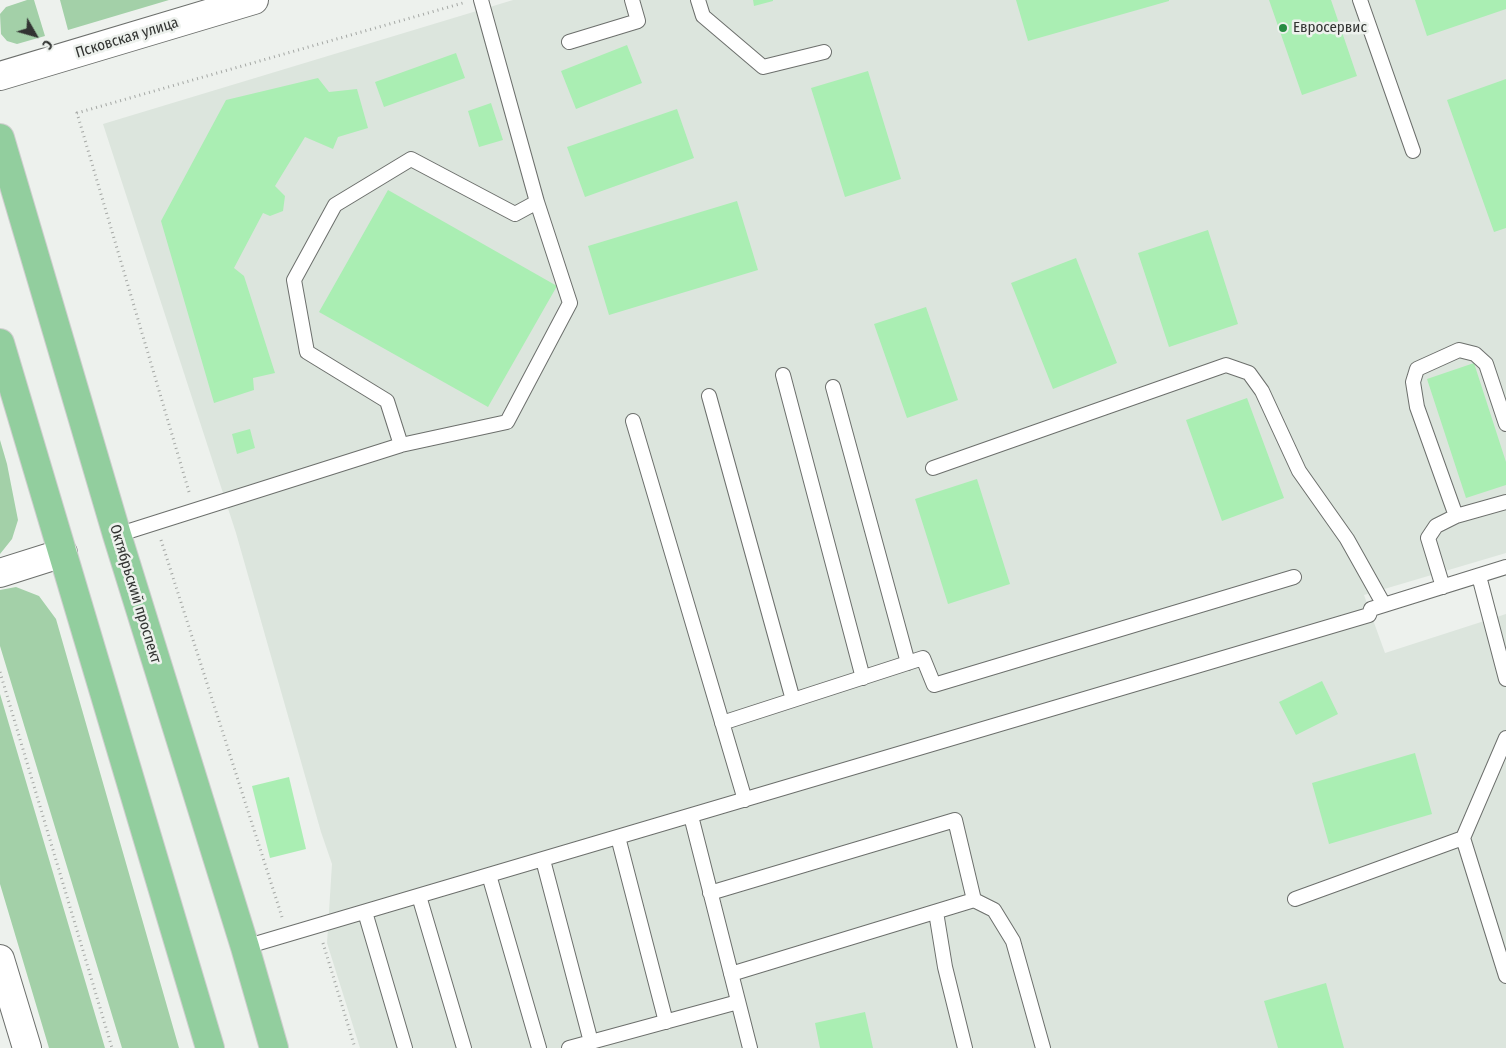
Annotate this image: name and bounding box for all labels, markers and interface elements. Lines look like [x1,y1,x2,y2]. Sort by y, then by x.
north arrow [10,10,60,60]
street label: Псковская улица [73,14,181,62]
place label: Евросервис [1293,19,1367,37]
marker: Евросервис [1277,22,1289,34]
text: С [38,36,56,53]
street label: Октябрьский проспект [105,522,165,666]

